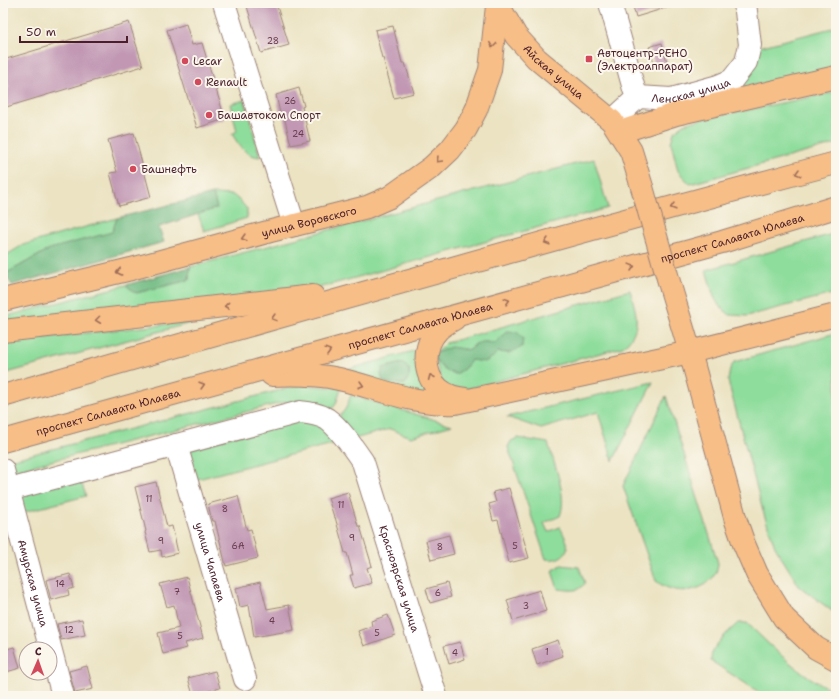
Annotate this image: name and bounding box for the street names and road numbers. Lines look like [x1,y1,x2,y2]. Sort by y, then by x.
street label: Айская улица [520,42,587,103]
street label: Ленская улица [651,75,733,107]
street label: улица Воровского [260,203,359,241]
street label: проспект Салавата Юлаева [659,210,806,267]
street label: проспект Салавата Юлаева [347,299,494,353]
street label: проспект Салавата Юлаева [34,385,182,439]
street label: улица Чапаева [191,521,229,604]
street label: Красноярская улица [375,523,423,634]
street label: Амурская улица [14,538,51,629]

